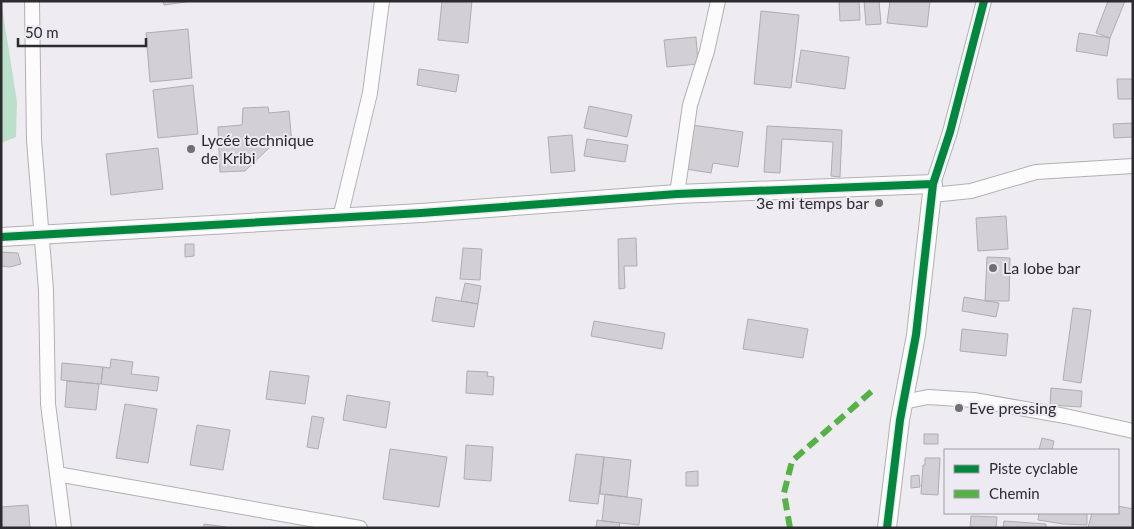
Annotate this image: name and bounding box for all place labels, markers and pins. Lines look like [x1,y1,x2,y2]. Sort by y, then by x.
place label: Lycée technique de Kribi [201,130,314,167]
marker: Lycée technique de Kribi [185,143,197,155]
place label: 3e mi temps bar [756,193,869,212]
marker: 3e mi temps bar [873,197,885,209]
place label: La lobe bar [1003,258,1081,277]
marker: La lobe bar [987,262,999,274]
place label: Eve pressing [969,398,1056,417]
marker: Eve pressing [953,402,965,414]

